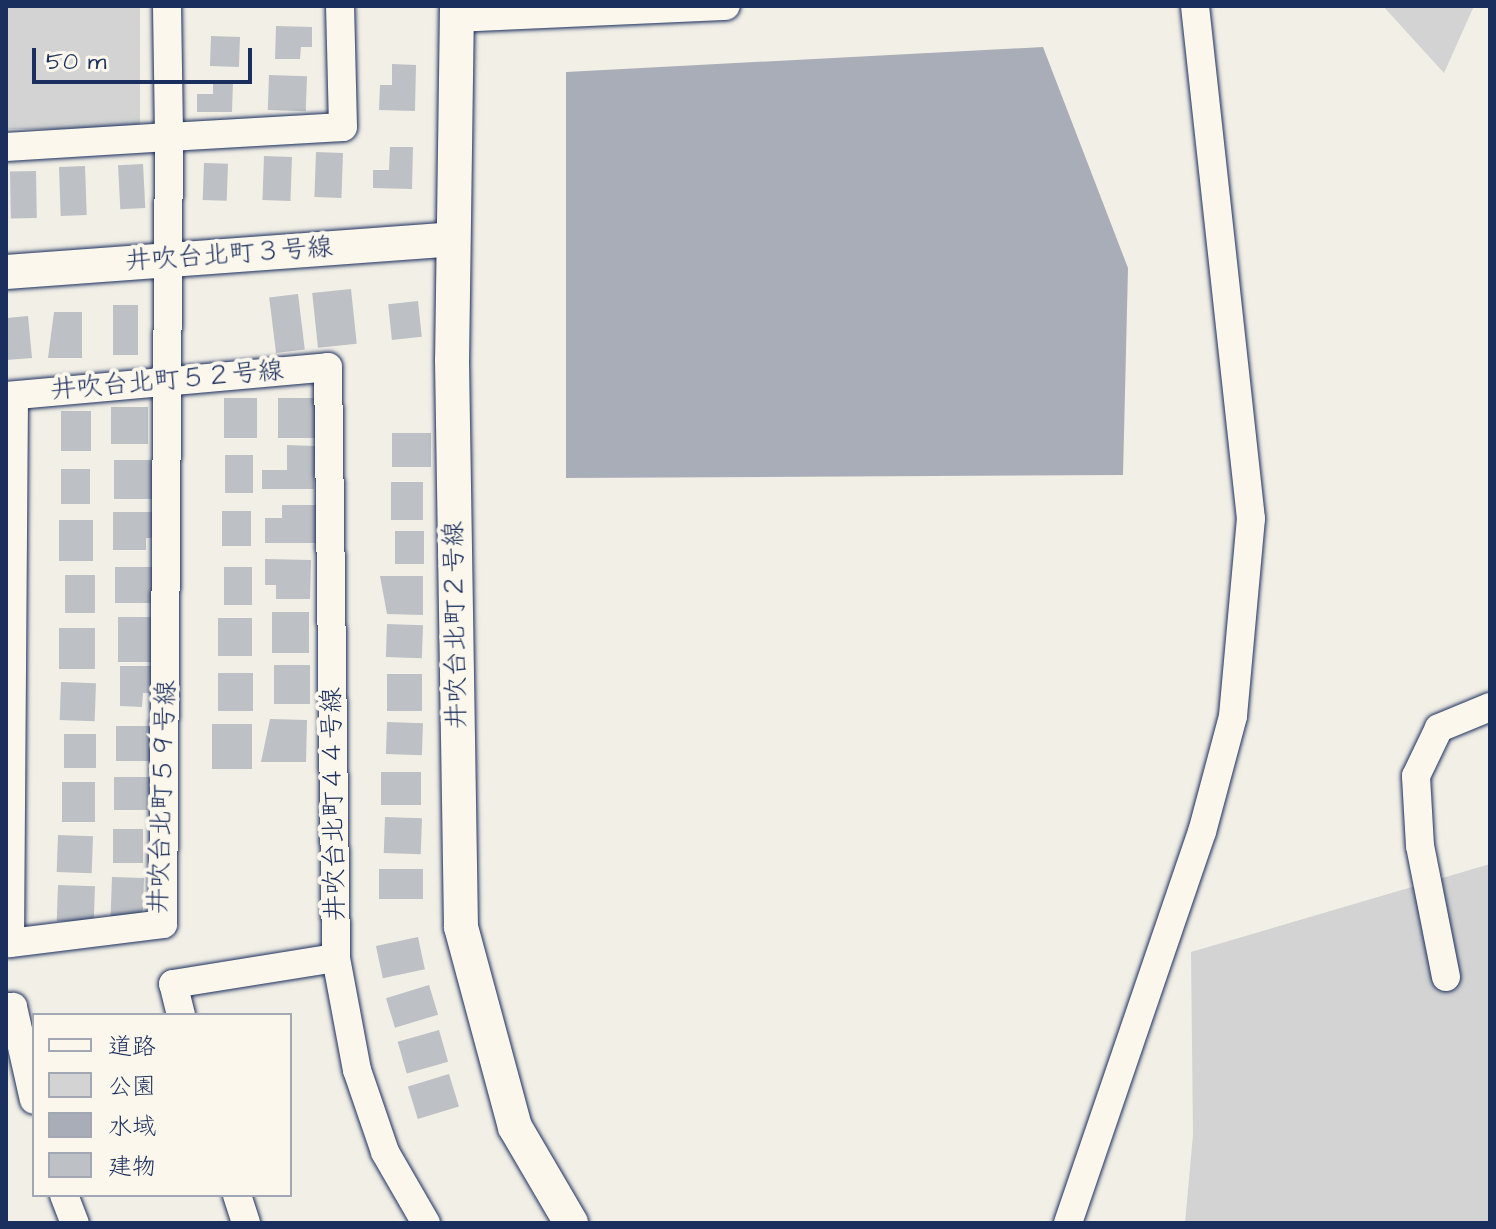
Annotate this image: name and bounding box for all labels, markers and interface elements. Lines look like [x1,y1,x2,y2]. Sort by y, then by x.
scale bar [36,32,256,82]
text: 50 m [46,45,106,79]
street label: 井吹台北町３号線 [124,232,334,278]
street label: 井吹台北町５２号線 [49,355,285,407]
street label: 井吹台北町２号線 [439,521,473,729]
street label: 井吹台北町５９号線 [143,680,183,914]
street label: 井吹台北町４４号線 [316,687,352,921]
legend [32,1013,292,1197]
text: 道路 [108,1030,156,1064]
text: 公園 [108,1070,156,1104]
text: 水域 [108,1110,156,1144]
text: 建物 [108,1150,156,1184]

